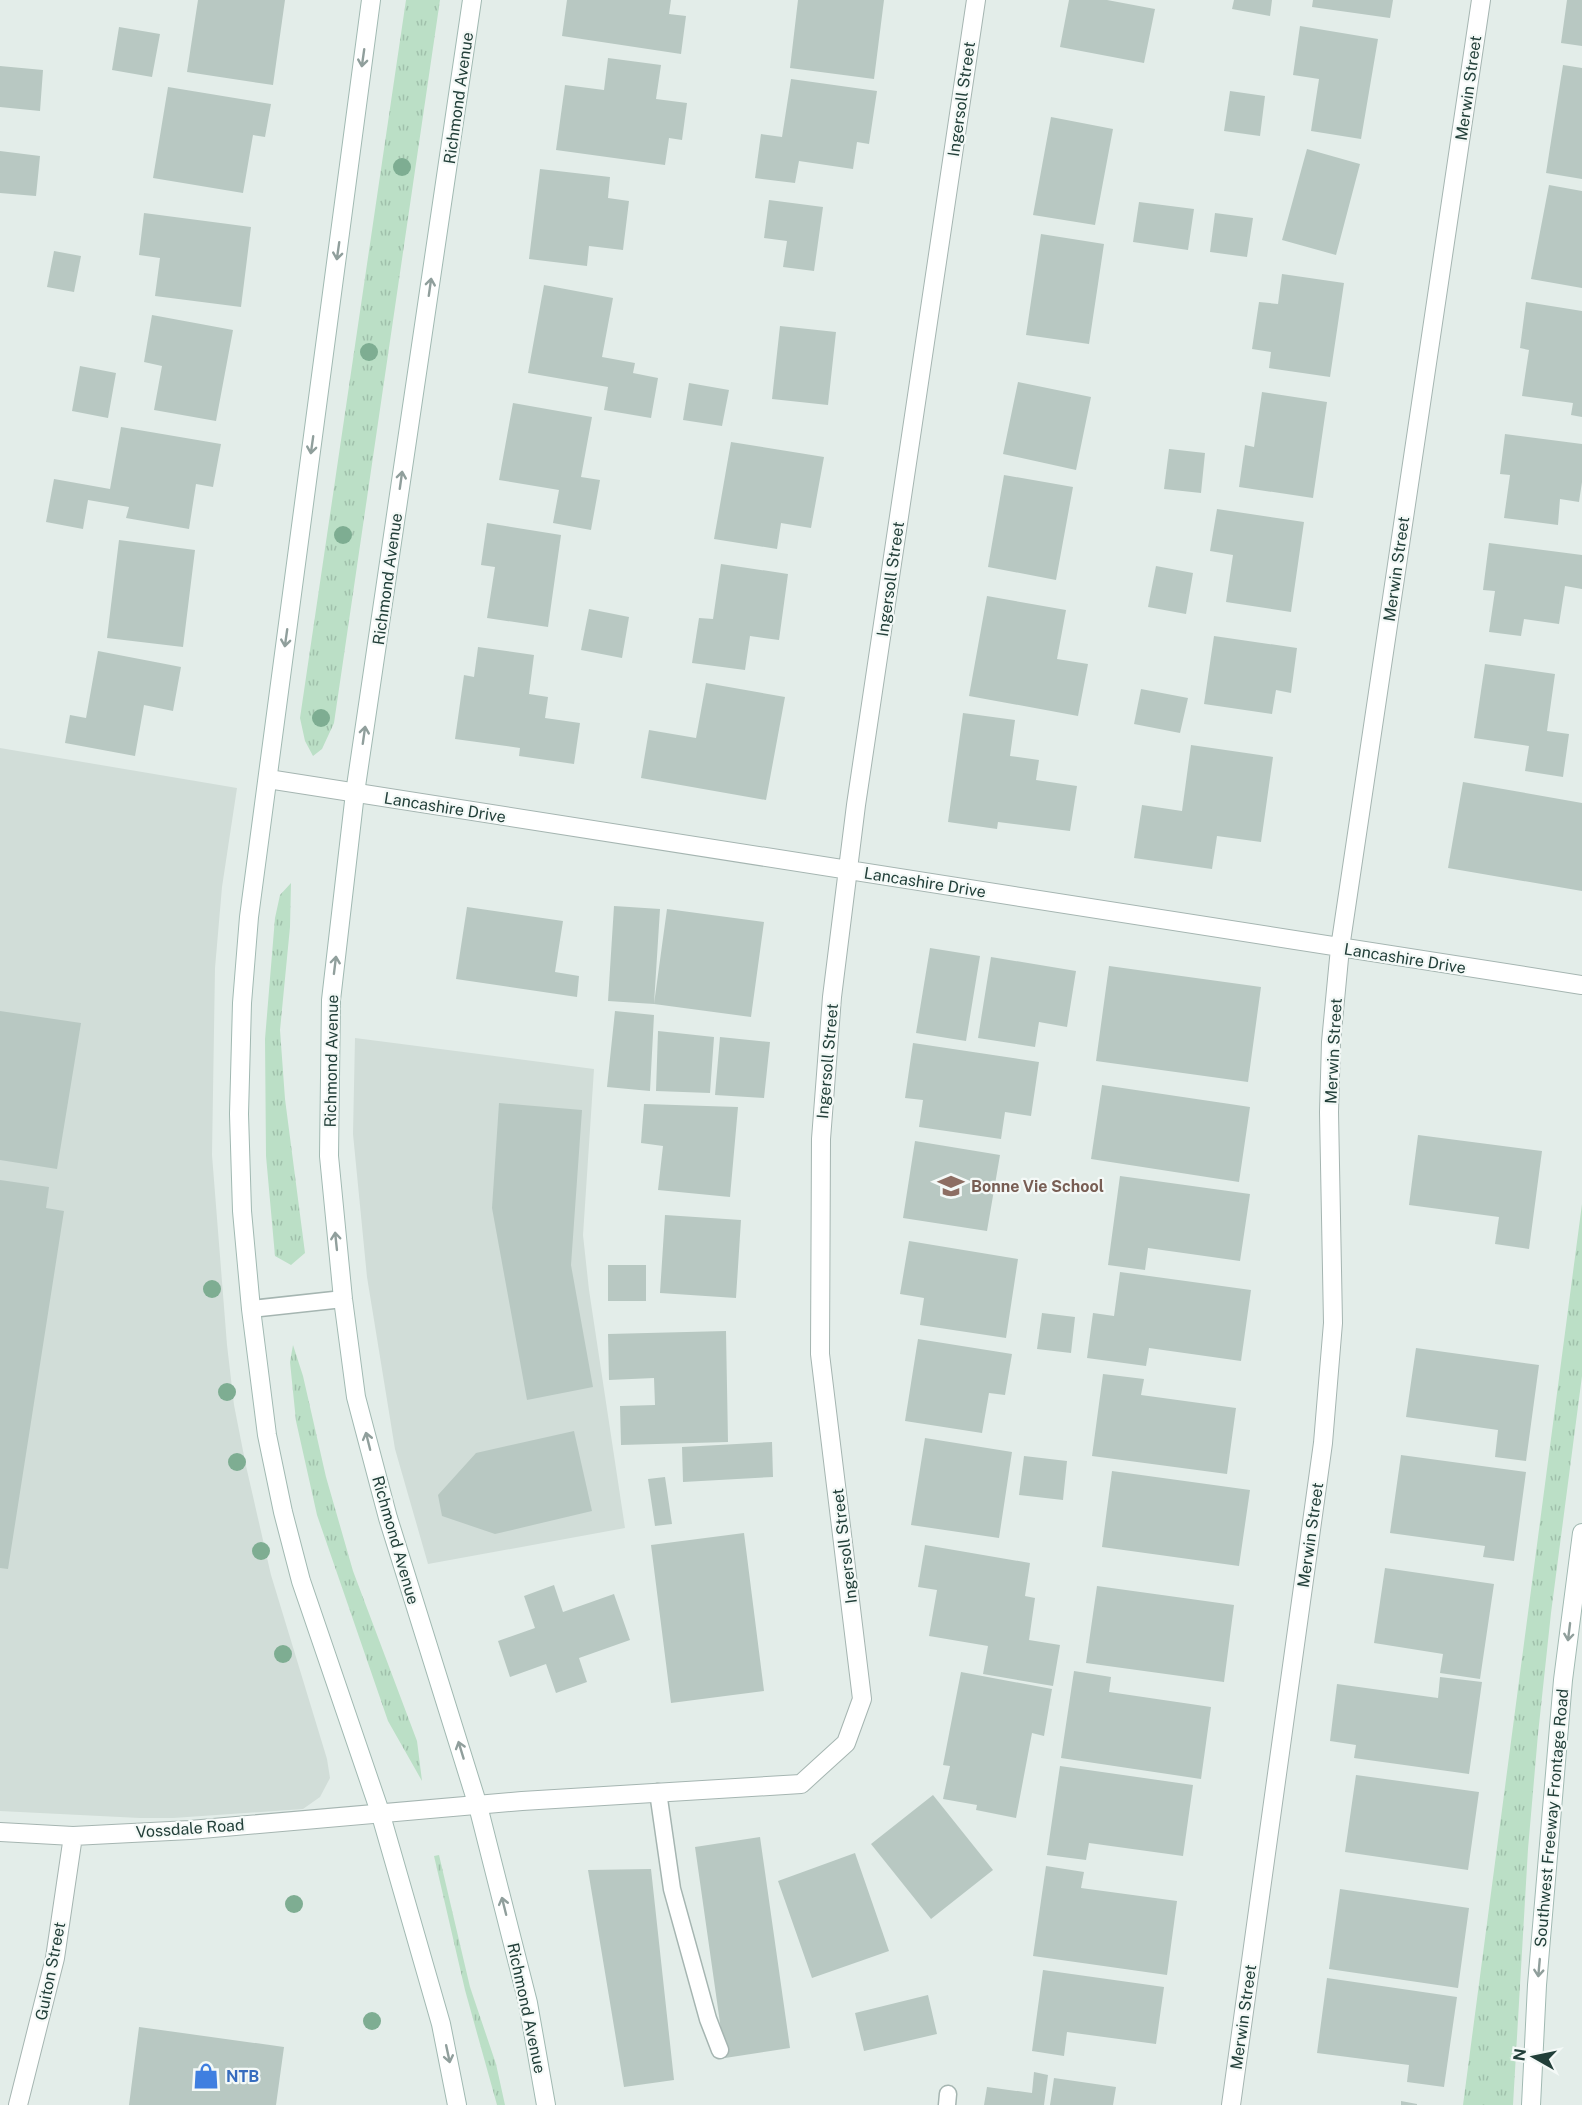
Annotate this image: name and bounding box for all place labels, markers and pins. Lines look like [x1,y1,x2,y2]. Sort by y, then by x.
school or university icon: Bonne Vie School [936,1171,966,1201]
place label: Bonne Vie School [971,1177,1104,1196]
shop icon: NTB [191,2061,221,2091]
place label: NTB [226,2067,259,2086]

